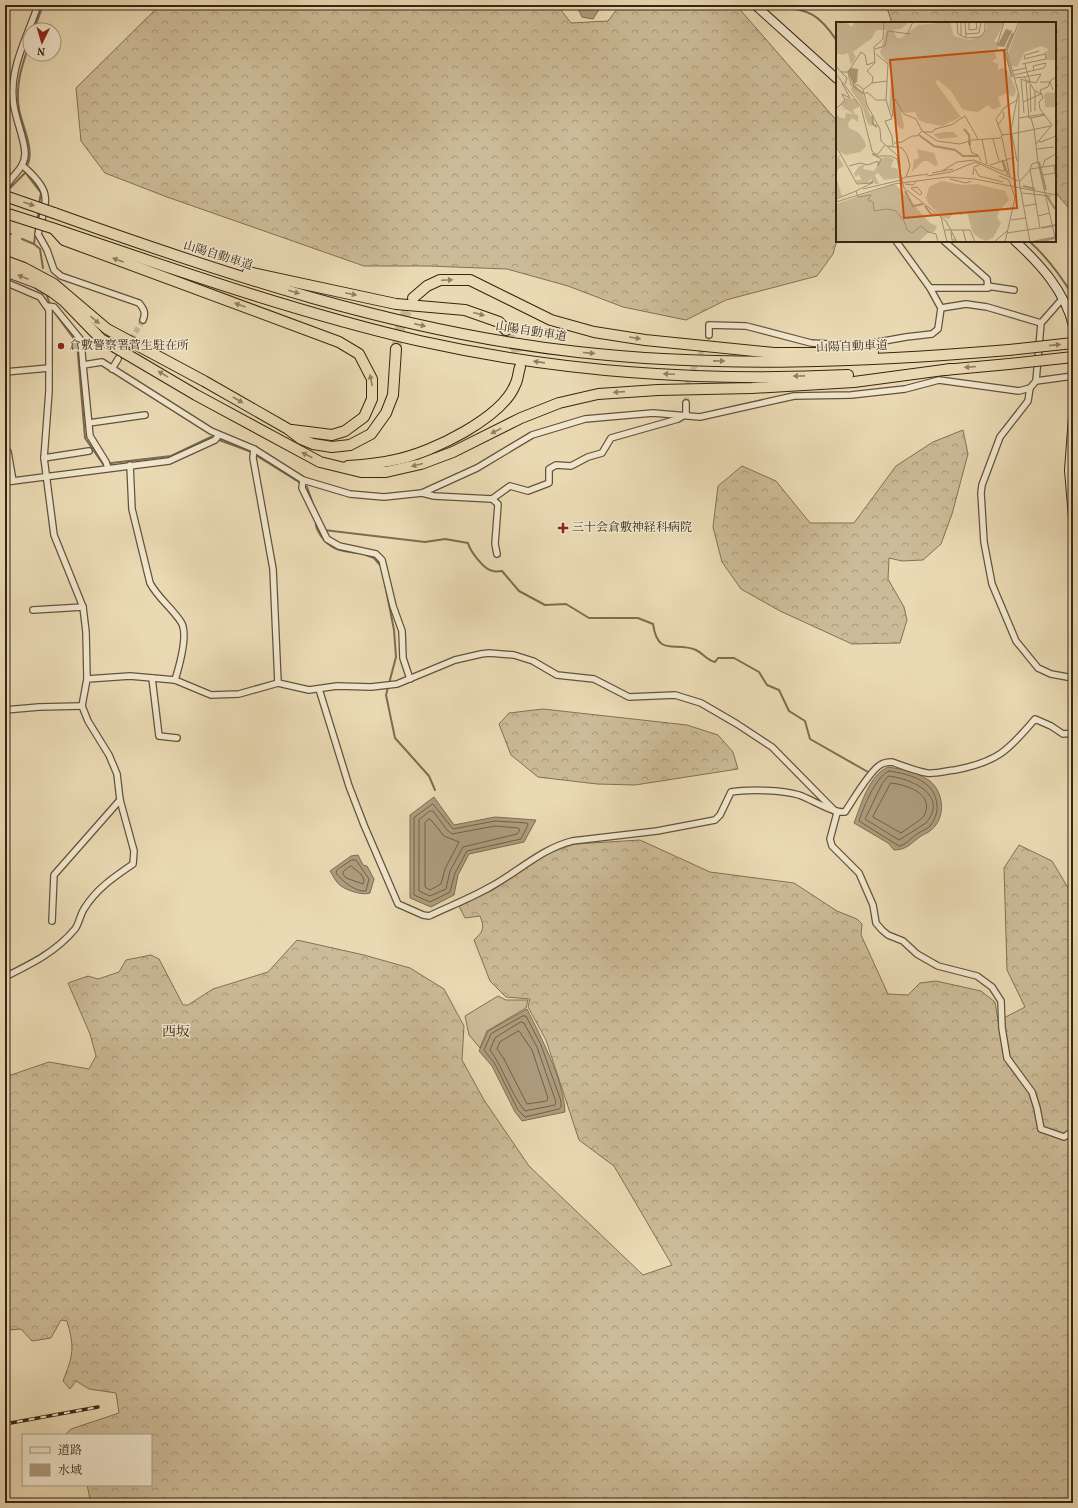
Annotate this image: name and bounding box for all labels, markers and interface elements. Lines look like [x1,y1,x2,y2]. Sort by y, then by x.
north arrow [22,22,62,62]
inset map [836,22,1056,242]
text: N [37,43,46,58]
one-way arrow [24,202,36,208]
street label: 山陽自動車道 [181,238,255,274]
one-way arrow [112,257,124,263]
one-way arrow [17,274,28,280]
one-way arrow [441,277,454,283]
one-way arrow [288,289,300,295]
one-way arrow [345,292,357,298]
one-way arrow [234,302,246,308]
one-way arrow [474,311,486,317]
one-way arrow [90,315,101,324]
street label: 山陽自動車道 [494,318,568,346]
one-way arrow [414,322,426,328]
one-way arrow [629,335,641,341]
place label: 倉敷警察署菅生駐在所 [69,338,189,354]
street label: 山陽自動車道 [816,338,888,356]
marker: 倉敷警察署菅生駐在所 [56,341,66,351]
one-way arrow [1049,342,1061,349]
one-way arrow [583,350,595,356]
one-way arrow [533,358,545,365]
one-way arrow [713,358,725,365]
one-way arrow [964,364,976,371]
one-way arrow [663,370,675,377]
one-way arrow [157,371,169,378]
one-way arrow [793,373,805,380]
one-way arrow [368,374,374,387]
one-way arrow [613,389,625,396]
one-way arrow [232,397,244,404]
one-way arrow [490,428,502,434]
one-way arrow [301,451,313,458]
one-way arrow [410,462,422,468]
place label: 三十会倉敷神経科病院 [572,520,692,536]
marker: 三十会倉敷神経科病院 [557,522,569,534]
district label: 西坂 [162,1023,190,1042]
legend [22,1434,152,1486]
text: 道路 [58,1443,82,1459]
text: 水域 [58,1463,82,1479]

